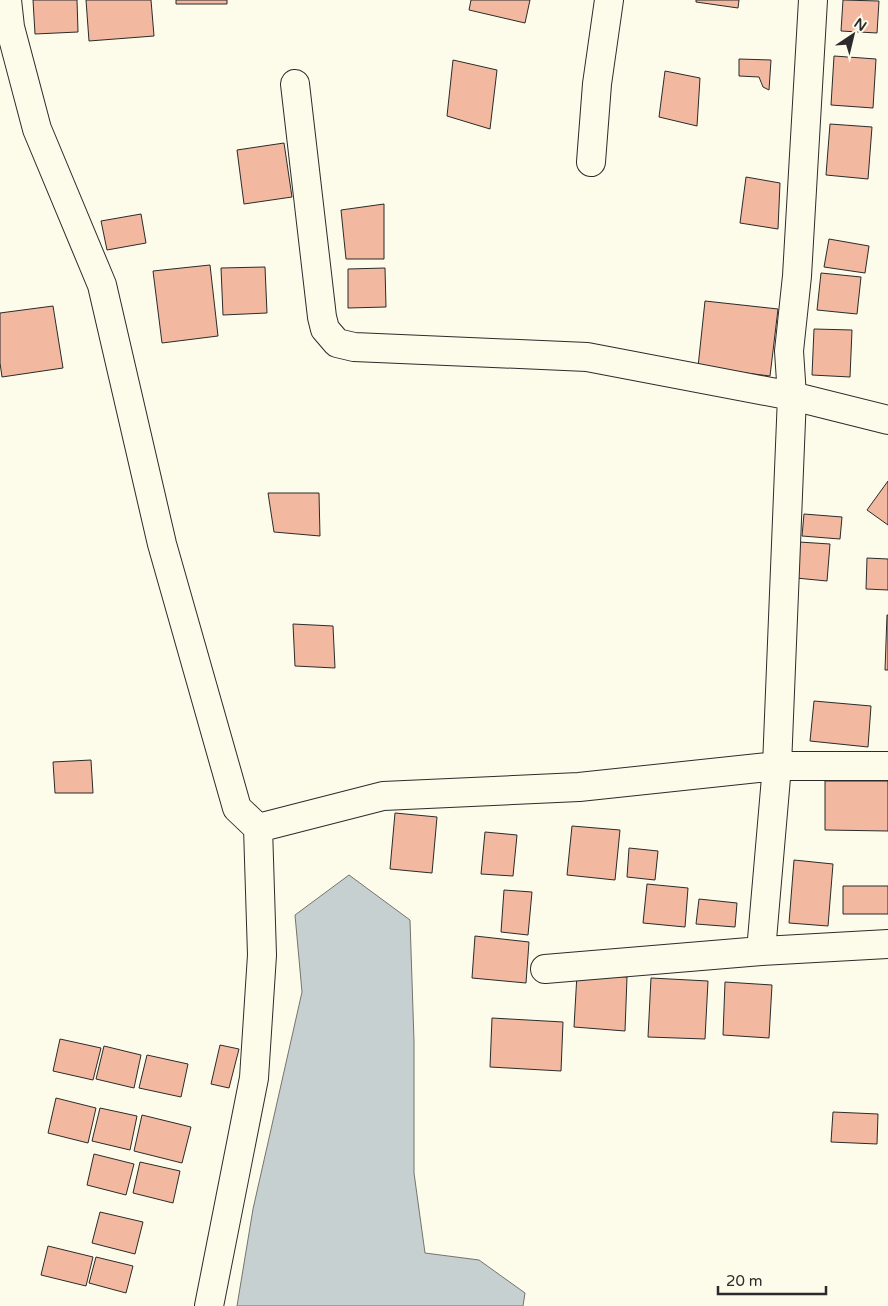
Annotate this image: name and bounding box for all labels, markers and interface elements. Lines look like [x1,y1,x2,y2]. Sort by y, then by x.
north arrow [828,10,878,60]
text: N [851,15,870,35]
scale bar [718,1264,826,1296]
text: 20 m [726,1272,763,1290]

